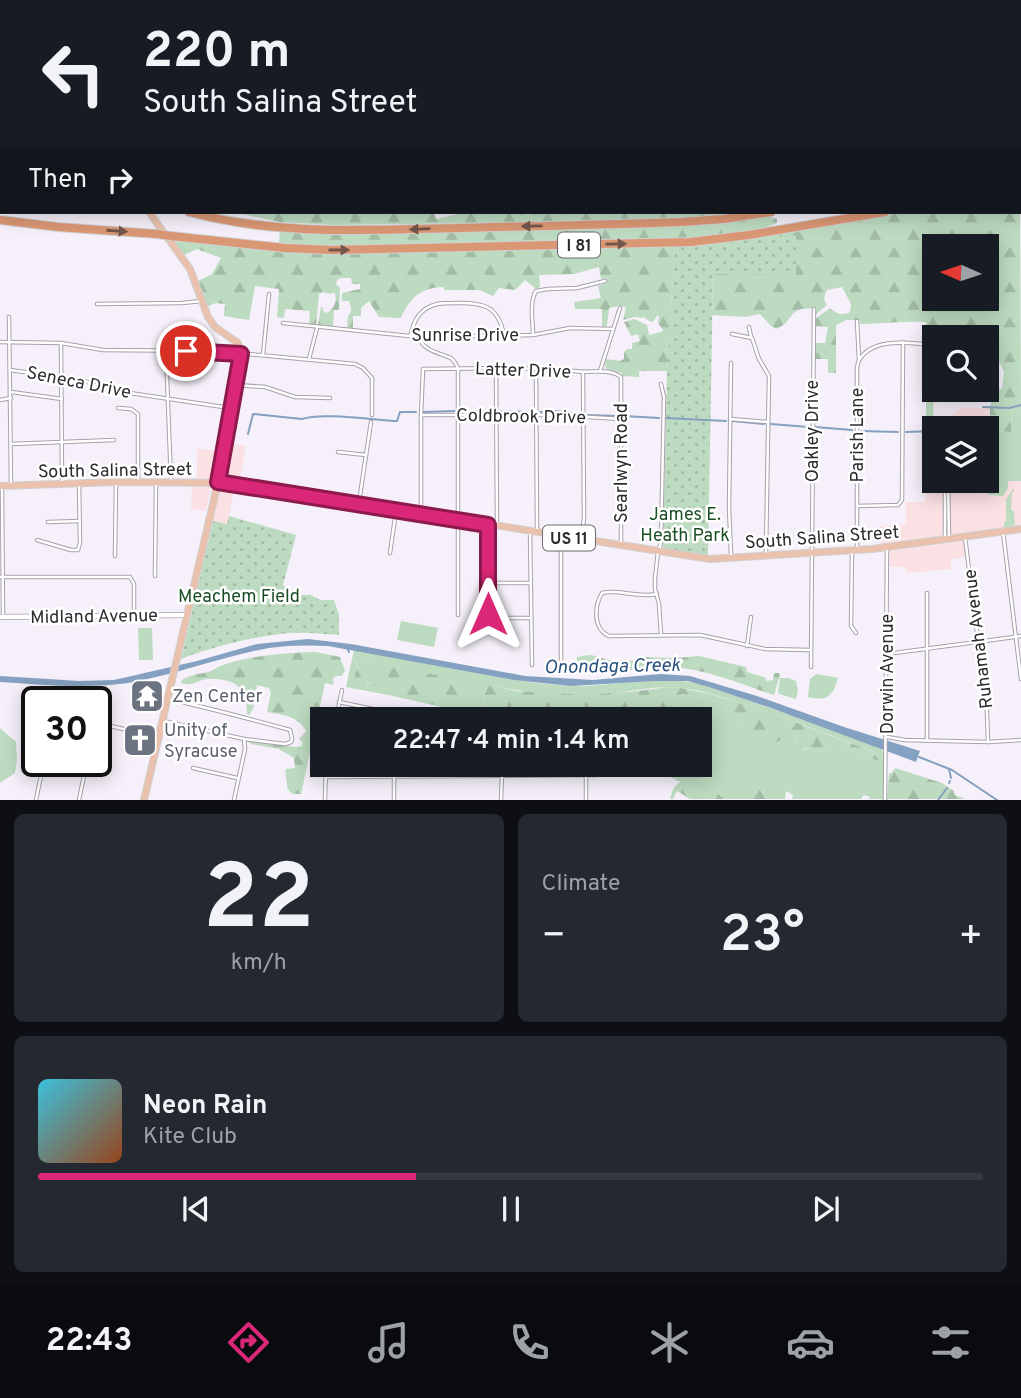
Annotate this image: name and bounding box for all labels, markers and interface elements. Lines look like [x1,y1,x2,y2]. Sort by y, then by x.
text: 220 m [143,23,290,85]
icon: left [28,28,119,119]
text: South Salina Street [143,84,418,124]
icon: right [101,161,139,199]
text: Then [28,164,87,197]
one-way arrow [521,220,543,232]
one-way arrow [409,223,431,235]
one-way arrow [106,226,128,237]
road number: I 81 [558,232,600,258]
north arrow [922,234,999,312]
map controls [922,234,999,493]
one-way arrow [605,238,627,250]
one-way arrow [329,244,351,256]
pin [156,321,216,381]
street label: Sunrise Drive [411,325,519,348]
button: search [922,325,999,402]
icon: arrive [167,332,205,370]
street label: Latter Drive [474,358,571,385]
street label: Seneca Drive [25,362,133,405]
street label: Oakley Drive [802,380,825,482]
street label: Parish Lane [847,388,870,482]
street label: Searlwyn Road [611,403,634,523]
street label: Coldbrook Drive [456,405,586,430]
button: layers [922,416,999,493]
street label: South Salina Street [38,459,192,484]
park label: James E. Heath Park [640,504,730,548]
street label: South Salina Street [744,522,900,555]
road number: US 11 [543,526,595,551]
street label: Ruhamah Avenue [960,568,999,710]
position arrow [451,577,525,651]
park label: Meachem Field [178,586,300,609]
street label: Midland Avenue [30,605,158,630]
street label: Dorwin Avenue [877,614,900,734]
water label: Onondaga Creek [544,654,681,680]
temple icon: Zen Center [128,677,166,715]
speed limit sign: 30 [21,686,112,777]
place label: Zen Center [172,686,263,709]
place label: Unity of Syracuse [164,720,237,764]
church icon: Unity of Syracuse [121,721,159,759]
text: 22:47 · 4 min · 1.4 km [392,725,630,758]
text: 22 [203,846,314,961]
text: Climate [542,870,620,899]
text: 23° [720,904,805,970]
text: − [542,913,566,962]
text: + [958,913,983,962]
text: km/h [231,949,287,978]
text: Neon Rain [143,1090,268,1123]
text: Kite Club [143,1123,237,1152]
icon: previous [177,1190,215,1228]
icon: pause [492,1190,530,1228]
icon: next [807,1190,845,1228]
icon: directions [224,1318,273,1367]
icon: music [364,1318,413,1367]
icon: phone [505,1318,554,1367]
icon: climate [645,1318,694,1367]
icon: car [786,1318,835,1367]
icon: filters [926,1318,975,1367]
text: 22:43 [46,1322,132,1362]

